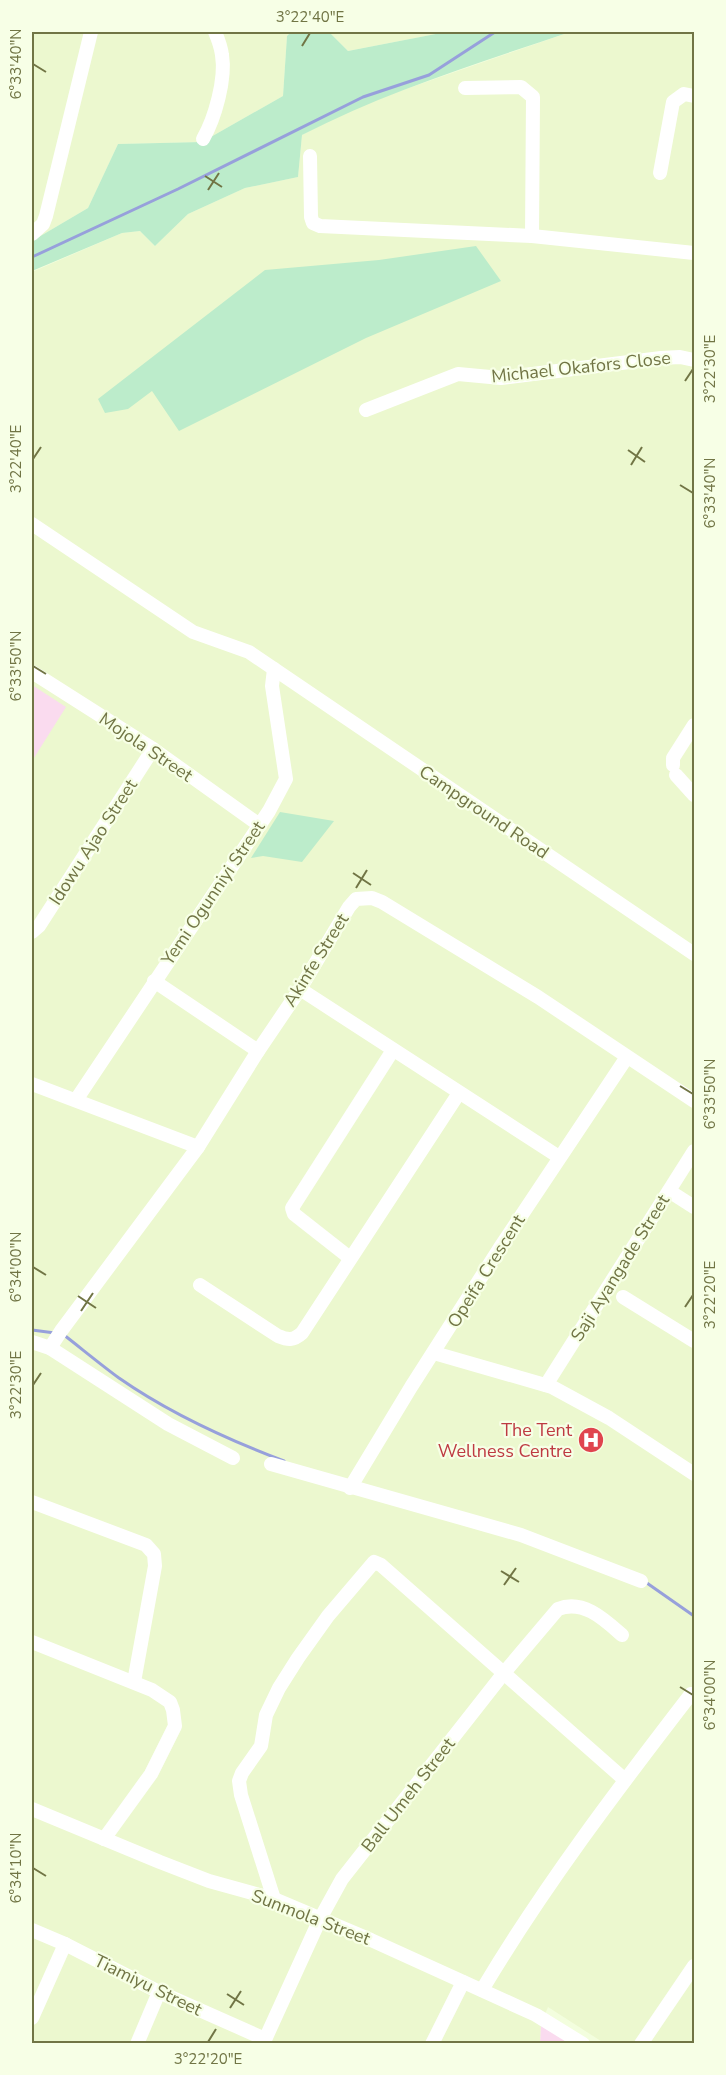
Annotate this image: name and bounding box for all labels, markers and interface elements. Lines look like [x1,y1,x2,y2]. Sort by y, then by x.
text: 3°22'40"E [276,7,344,27]
text: 6°33'40"N [6,29,26,99]
text: 3°22'30"E [700,335,720,403]
street label: Michael Okafors Close [490,346,672,388]
text: 3°22'40"E [6,425,26,493]
text: 6°33'40"N [700,458,720,528]
text: 6°33'50"N [6,631,26,701]
street label: Mojola Street [94,707,198,788]
street label: Campground Road [415,760,553,864]
street label: Idowu Ajao Street [43,774,143,910]
street label: Yemi Ogunniyi Street [155,816,271,971]
street label: Akinfe Street [278,908,355,1011]
text: 6°33'50"N [700,1059,720,1129]
street label: Saji Ayangade Street [565,1189,675,1346]
street label: Opeifa Crescent [442,1209,531,1332]
text: 6°34'00"N [6,1232,26,1302]
text: 3°22'20"E [700,1261,720,1329]
text: 3°22'30"E [6,1351,26,1419]
place label: The Tent Wellness Centre [438,1418,573,1463]
hospital icon: The Tent Wellness Centre [576,1425,606,1455]
text: 6°34'00"N [700,1660,720,1730]
street label: Ball Umeh Street [356,1732,461,1857]
text: 6°34'10"N [6,1833,26,1903]
street label: Sunmola Street [248,1883,374,1951]
street label: Tiamiyu Street [90,1949,207,2022]
text: 3°22'20"E [174,2049,242,2069]

